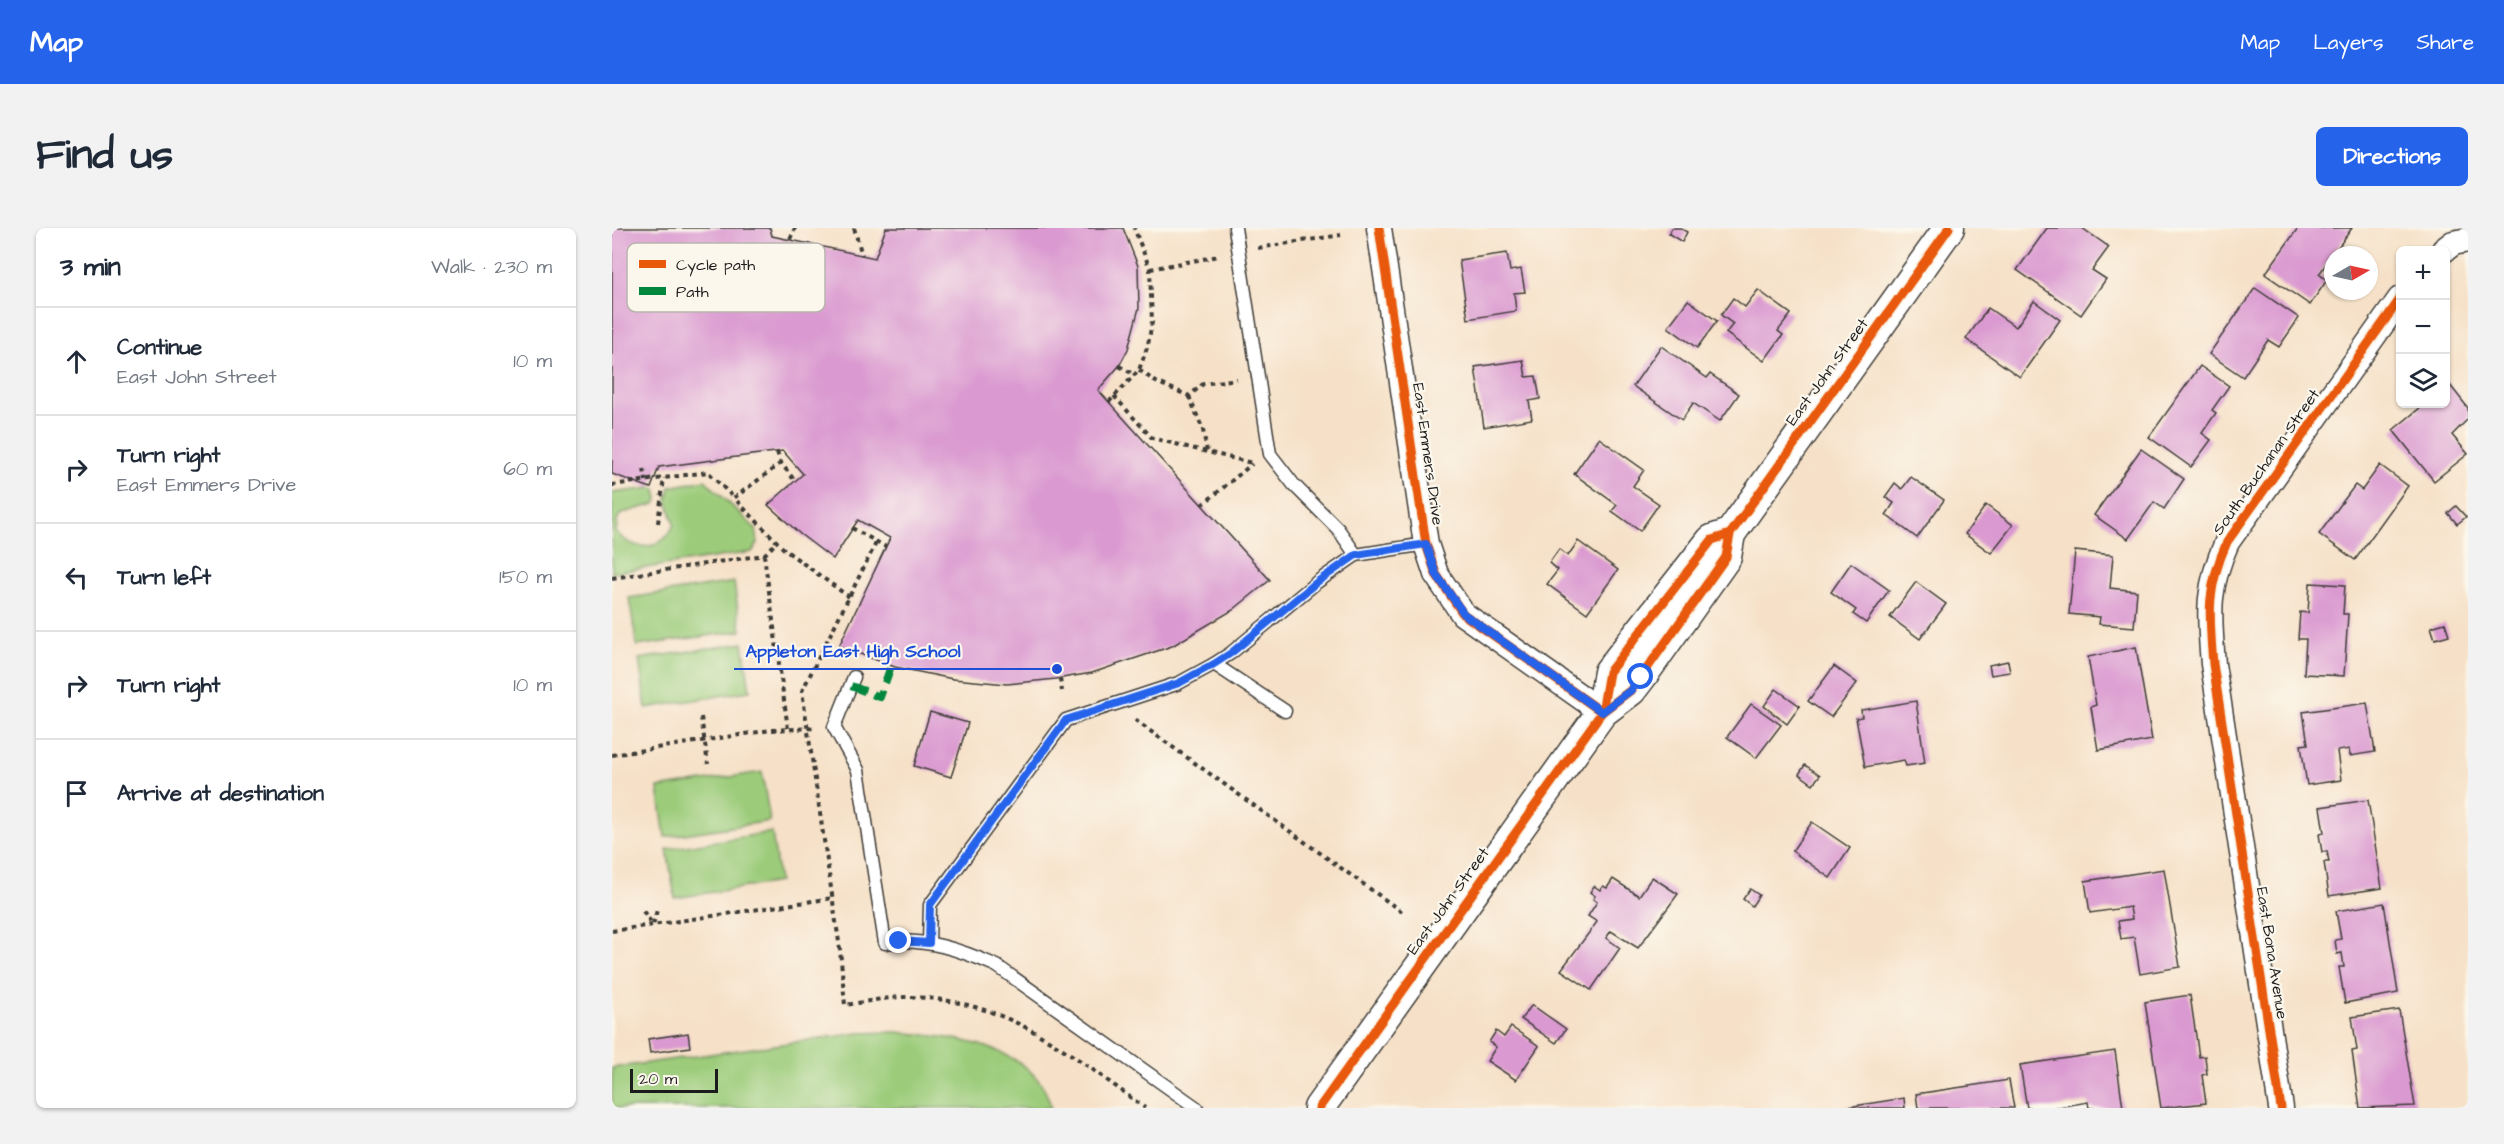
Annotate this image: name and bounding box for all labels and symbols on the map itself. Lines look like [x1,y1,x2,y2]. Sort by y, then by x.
legend [627,243,825,312]
north arrow [2324,246,2378,300]
text: Cycle path [676,254,755,277]
text: Path [676,281,709,303]
street label: East John Street [1781,313,1874,430]
street label: East Emmers Drive [1407,381,1449,527]
street label: South Buchanan Street [2207,384,2325,539]
callout: Appleton East High School [734,633,973,669]
text: Appleton East High School [745,639,961,665]
route start [1627,663,1653,689]
street label: East John Street [1402,842,1495,959]
street label: East Bona Avenue [2251,885,2293,1021]
route end [885,927,911,953]
scale bar [630,1066,718,1094]

